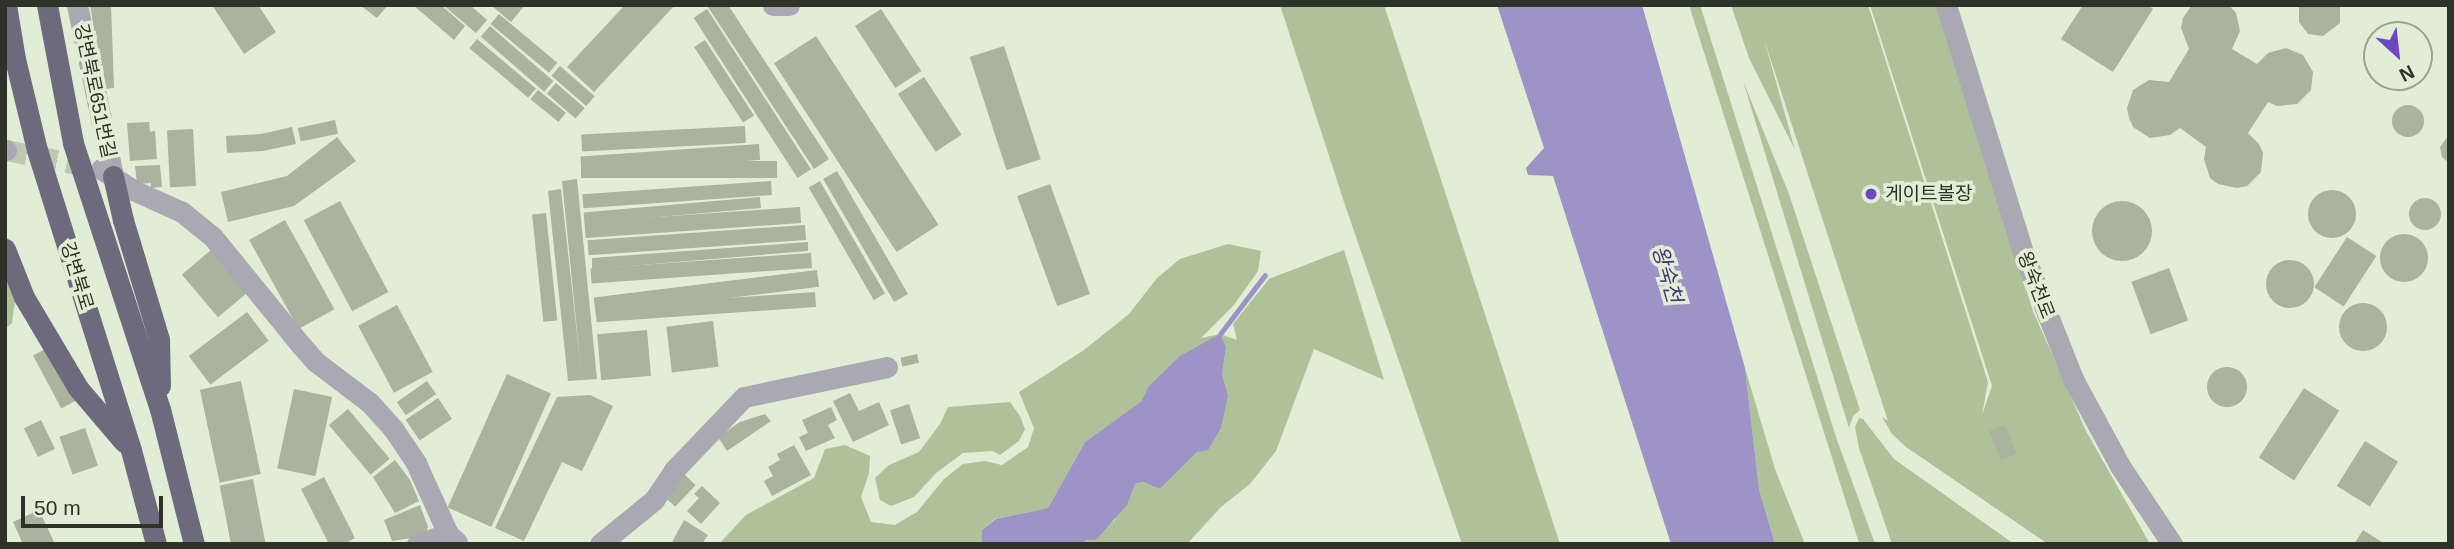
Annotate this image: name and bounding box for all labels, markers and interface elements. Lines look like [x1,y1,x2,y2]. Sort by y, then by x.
north arrow [2363,21,2433,91]
street label: 강변북로651번길 [70,22,120,160]
text: N [2396,61,2418,86]
place label: 게이트볼장 [1885,183,1972,205]
marker: 게이트볼장 [1863,186,1879,202]
street label: 강변북로 [56,239,98,313]
water label: 왕숙천 [1647,243,1687,305]
street label: 왕숙천로 [2013,248,2059,322]
scale bar [24,482,166,526]
text: 50 m [34,496,81,519]

